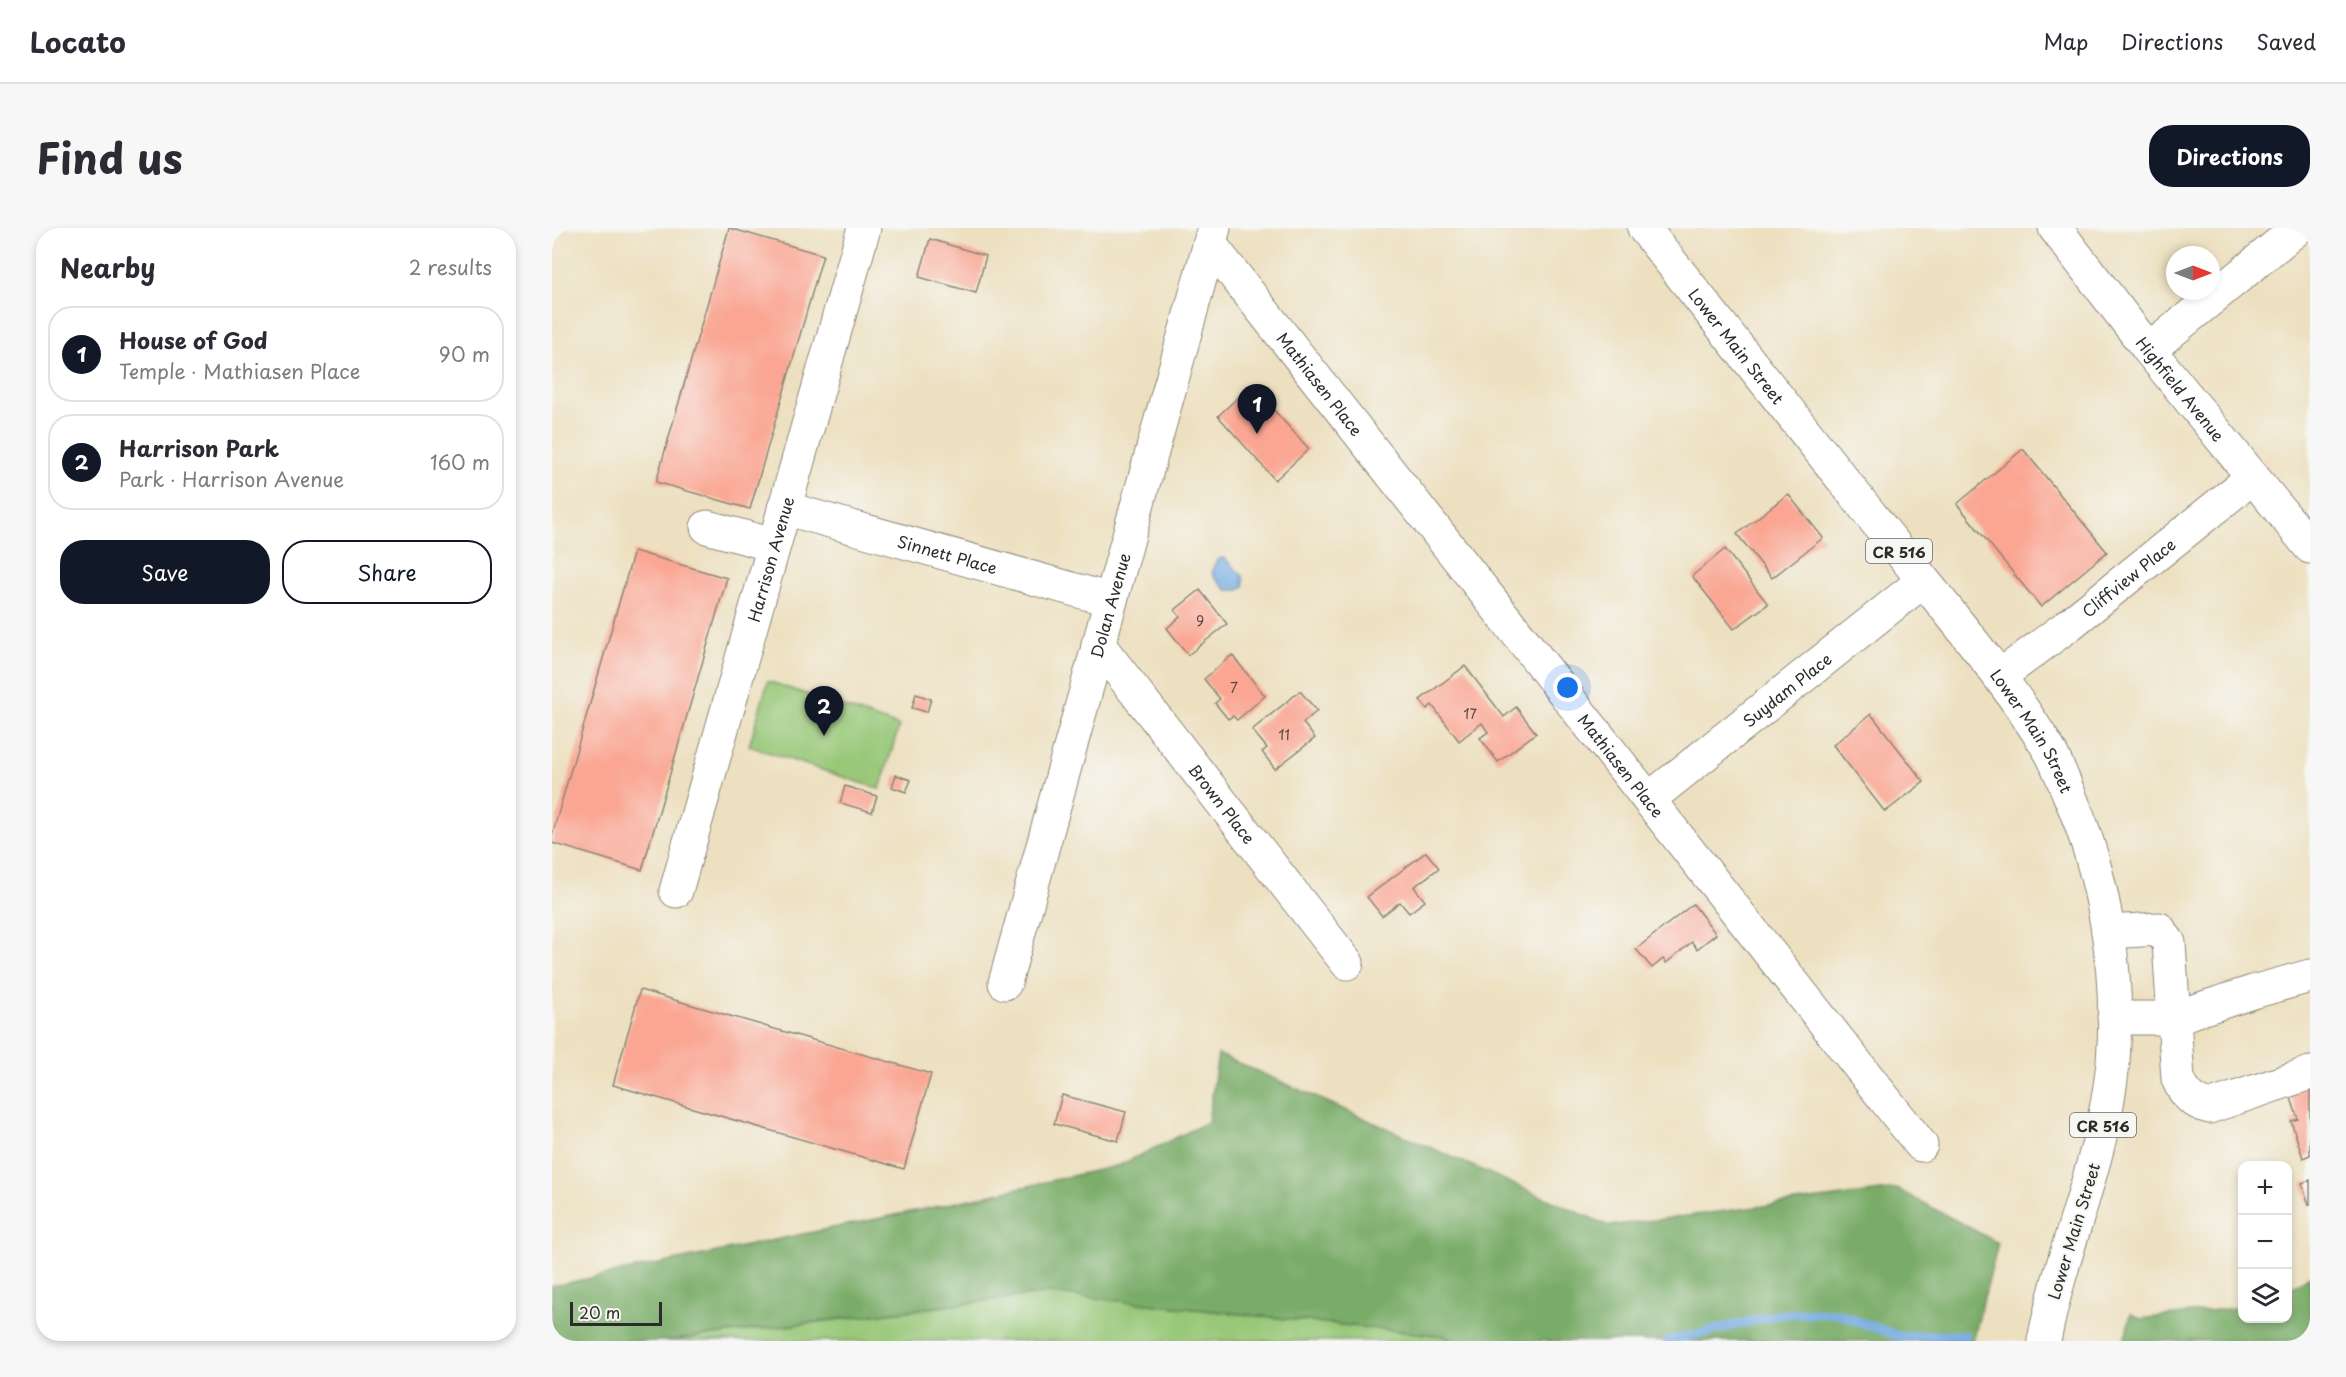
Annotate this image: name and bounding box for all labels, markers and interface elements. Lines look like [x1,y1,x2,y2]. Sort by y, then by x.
text: Locato [30,20,126,63]
text: Map [2043,25,2088,57]
text: Directions [2121,25,2223,57]
text: Saved [2256,25,2316,57]
text: Find us [36,125,183,188]
button: Directions [2149,125,2310,187]
north arrow [2166,246,2220,300]
text: Nearby [60,248,155,287]
text: 2 results [409,252,492,282]
street label: Lower Main Street [1683,283,1791,409]
text: House of God [119,323,268,356]
street label: Mathiasen Place [1272,327,1369,441]
street label: Highfield Avenue [2131,331,2231,446]
text: 1 [77,339,86,369]
text: 90 m [439,339,490,369]
text: Temple · Mathiasen Place [119,356,360,386]
pin: 1 [1238,384,1276,434]
text: Harrison Park [119,431,279,464]
text: 2 [74,447,89,477]
text: 160 m [430,447,490,477]
text: Park · Harrison Avenue [119,464,344,494]
street label: Harrison Avenue [741,493,799,625]
street label: Sinnett Place [895,529,1001,580]
street label: Cliffview Place [2076,532,2180,622]
road number: CR 516 [1866,539,1932,563]
button: Save [60,540,270,604]
button: Share [282,540,492,604]
street label: Dolan Avenue [1084,550,1136,660]
house number: 9 [1196,610,1204,631]
street label: Suydam Place [1737,647,1836,732]
street label: Lower Main Street [1985,664,2079,797]
your location [1553,673,1582,702]
house number: 7 [1230,677,1238,698]
pin: 2 [804,686,844,736]
house number: 17 [1463,703,1477,724]
street label: Mathiasen Place [1573,708,1670,822]
house number: 11 [1278,724,1290,745]
street label: Brown Place [1183,758,1261,848]
road number: CR 516 [2070,1113,2136,1137]
street label: Lower Main Street [2041,1159,2105,1302]
map controls [2238,1161,2292,1323]
button: + [2238,1161,2292,1215]
button: − [2238,1215,2292,1269]
button: layers [2238,1269,2292,1323]
scale bar [570,1299,662,1326]
text: 20 m [579,1300,620,1324]

